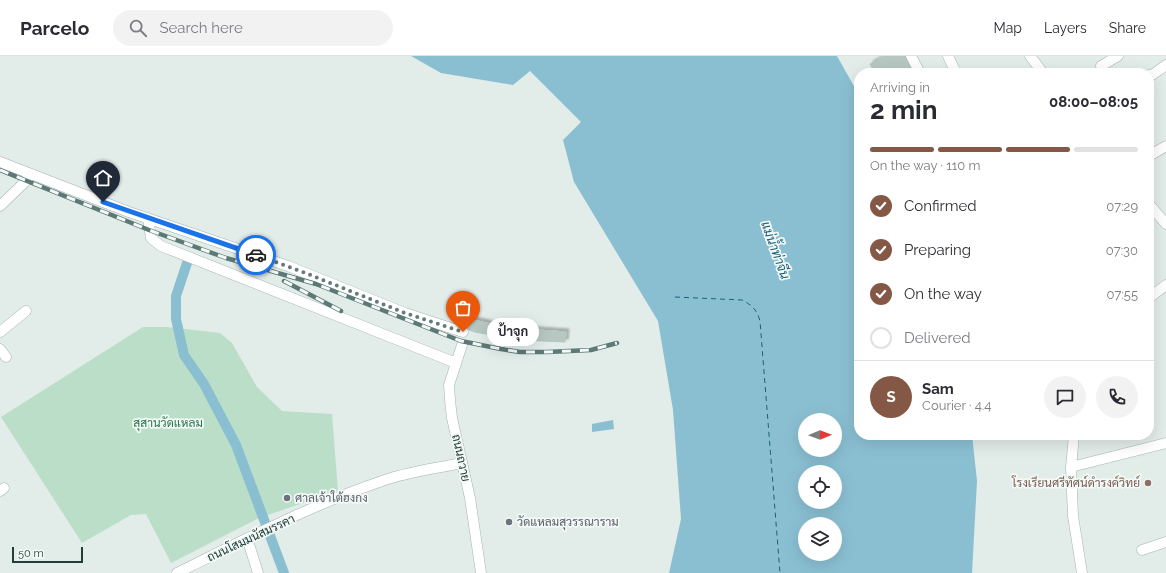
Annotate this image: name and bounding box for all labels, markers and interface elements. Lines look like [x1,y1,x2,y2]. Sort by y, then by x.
search box [113,10,393,46]
text: Parcelo [20,17,89,39]
icon: search [127,17,149,39]
text: Search here [159,19,243,37]
text: Map [994,20,1022,36]
text: Layers [1044,20,1087,36]
text: Share [1109,20,1146,36]
text: Arriving in [870,80,930,95]
text: 08:00–08:05 [1049,93,1138,111]
text: 2 min [870,95,937,125]
text: On the way · 110 m [870,158,981,173]
pin [86,161,120,202]
icon: home [92,167,114,189]
icon: check [870,195,892,217]
text: Confirmed [904,197,977,215]
text: 07:29 [1106,199,1138,214]
water label: แม่น้ำท่าจีน [758,217,798,282]
courier [236,235,276,275]
icon: check [870,239,892,261]
text: Preparing [904,241,971,259]
text: 07:30 [1106,243,1138,258]
icon: car [245,244,267,266]
icon: check [870,283,892,305]
text: On the way [904,285,982,303]
text: 07:55 [1107,287,1138,302]
pin [446,291,480,332]
icon: bag [452,297,474,319]
callout: ป้าจุก [487,318,539,346]
text: ป้าจุก [498,324,528,339]
text: Delivered [904,329,971,347]
button: chat [1044,376,1086,418]
button: phone [1096,376,1138,418]
text: Sam [922,380,954,398]
text: S [886,388,896,406]
text: Courier · 4.4 [922,398,991,413]
north arrow [798,413,842,457]
map controls [798,413,842,561]
park label: สุสานวัดแหลม [133,416,203,432]
street label: ถนนถวาย [449,433,473,483]
button: locate [798,465,842,509]
place label: โรงเรียนศรีทัศน์ดำรงค์วิทย์ [1011,475,1140,490]
marker: โรงเรียนศรีทัศน์ดำรงค์วิทย์ [1143,478,1153,488]
place label: ศาลเจ้าใต้ฮงกง [295,490,368,505]
marker: ศาลเจ้าใต้ฮงกง [282,493,292,503]
street label: ถนนโสมมนัสมรรคา [204,511,297,564]
place label: วัดแหลมสุวรรณาราม [517,515,619,531]
marker: วัดแหลมสุวรรณาราม [504,517,514,527]
button: layers [798,517,842,561]
scale bar [12,545,83,564]
text: 50 m [18,547,44,560]

